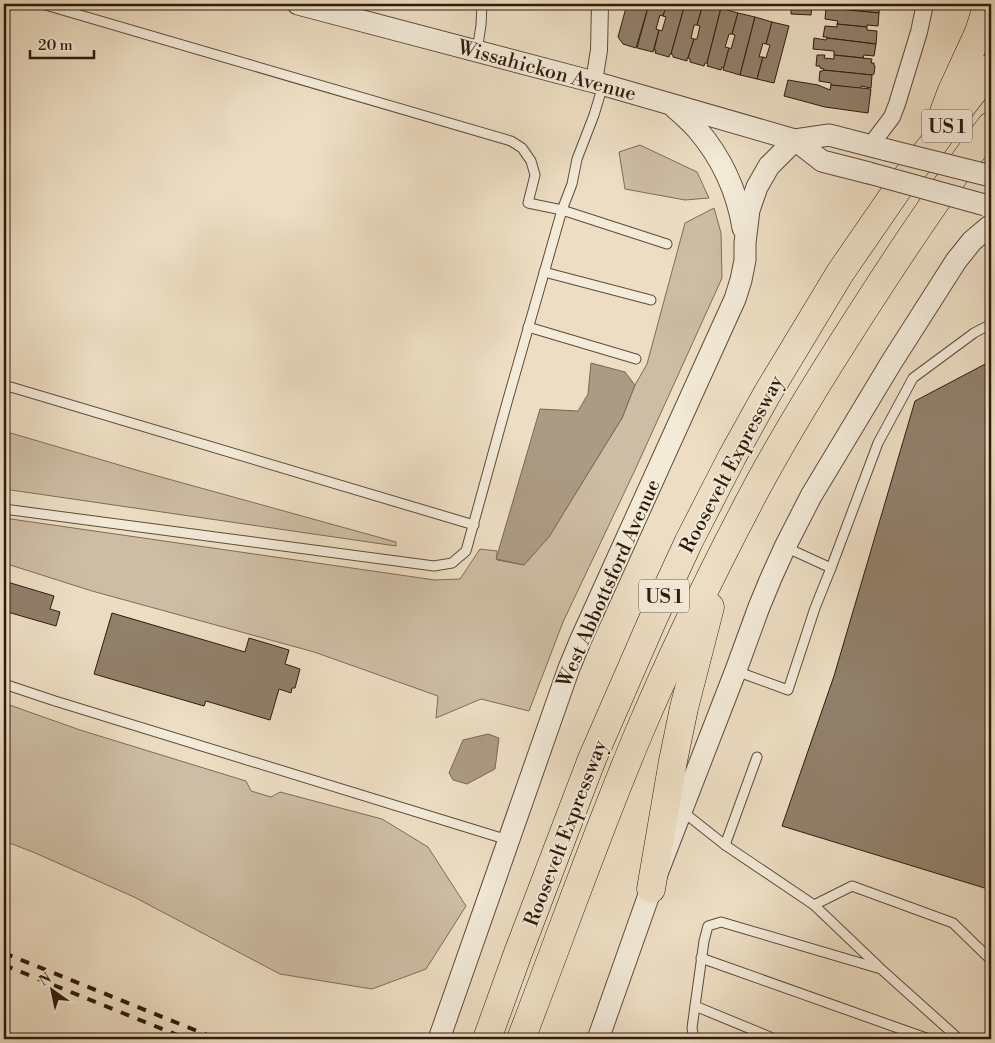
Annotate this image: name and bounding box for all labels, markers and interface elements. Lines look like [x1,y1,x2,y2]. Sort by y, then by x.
scale bar [30,28,94,60]
street label: Wissahickon Avenue [454,35,639,107]
text: 20 m [38,36,73,55]
road number: US 1 [922,110,972,142]
street label: Roosevelt Expressway [675,371,790,558]
street label: West Abbottsford Avenue [552,476,667,692]
road number: US 1 [639,580,689,612]
street label: Roosevelt Expressway [519,737,614,930]
north arrow [28,966,78,1016]
text: N [36,969,55,991]

